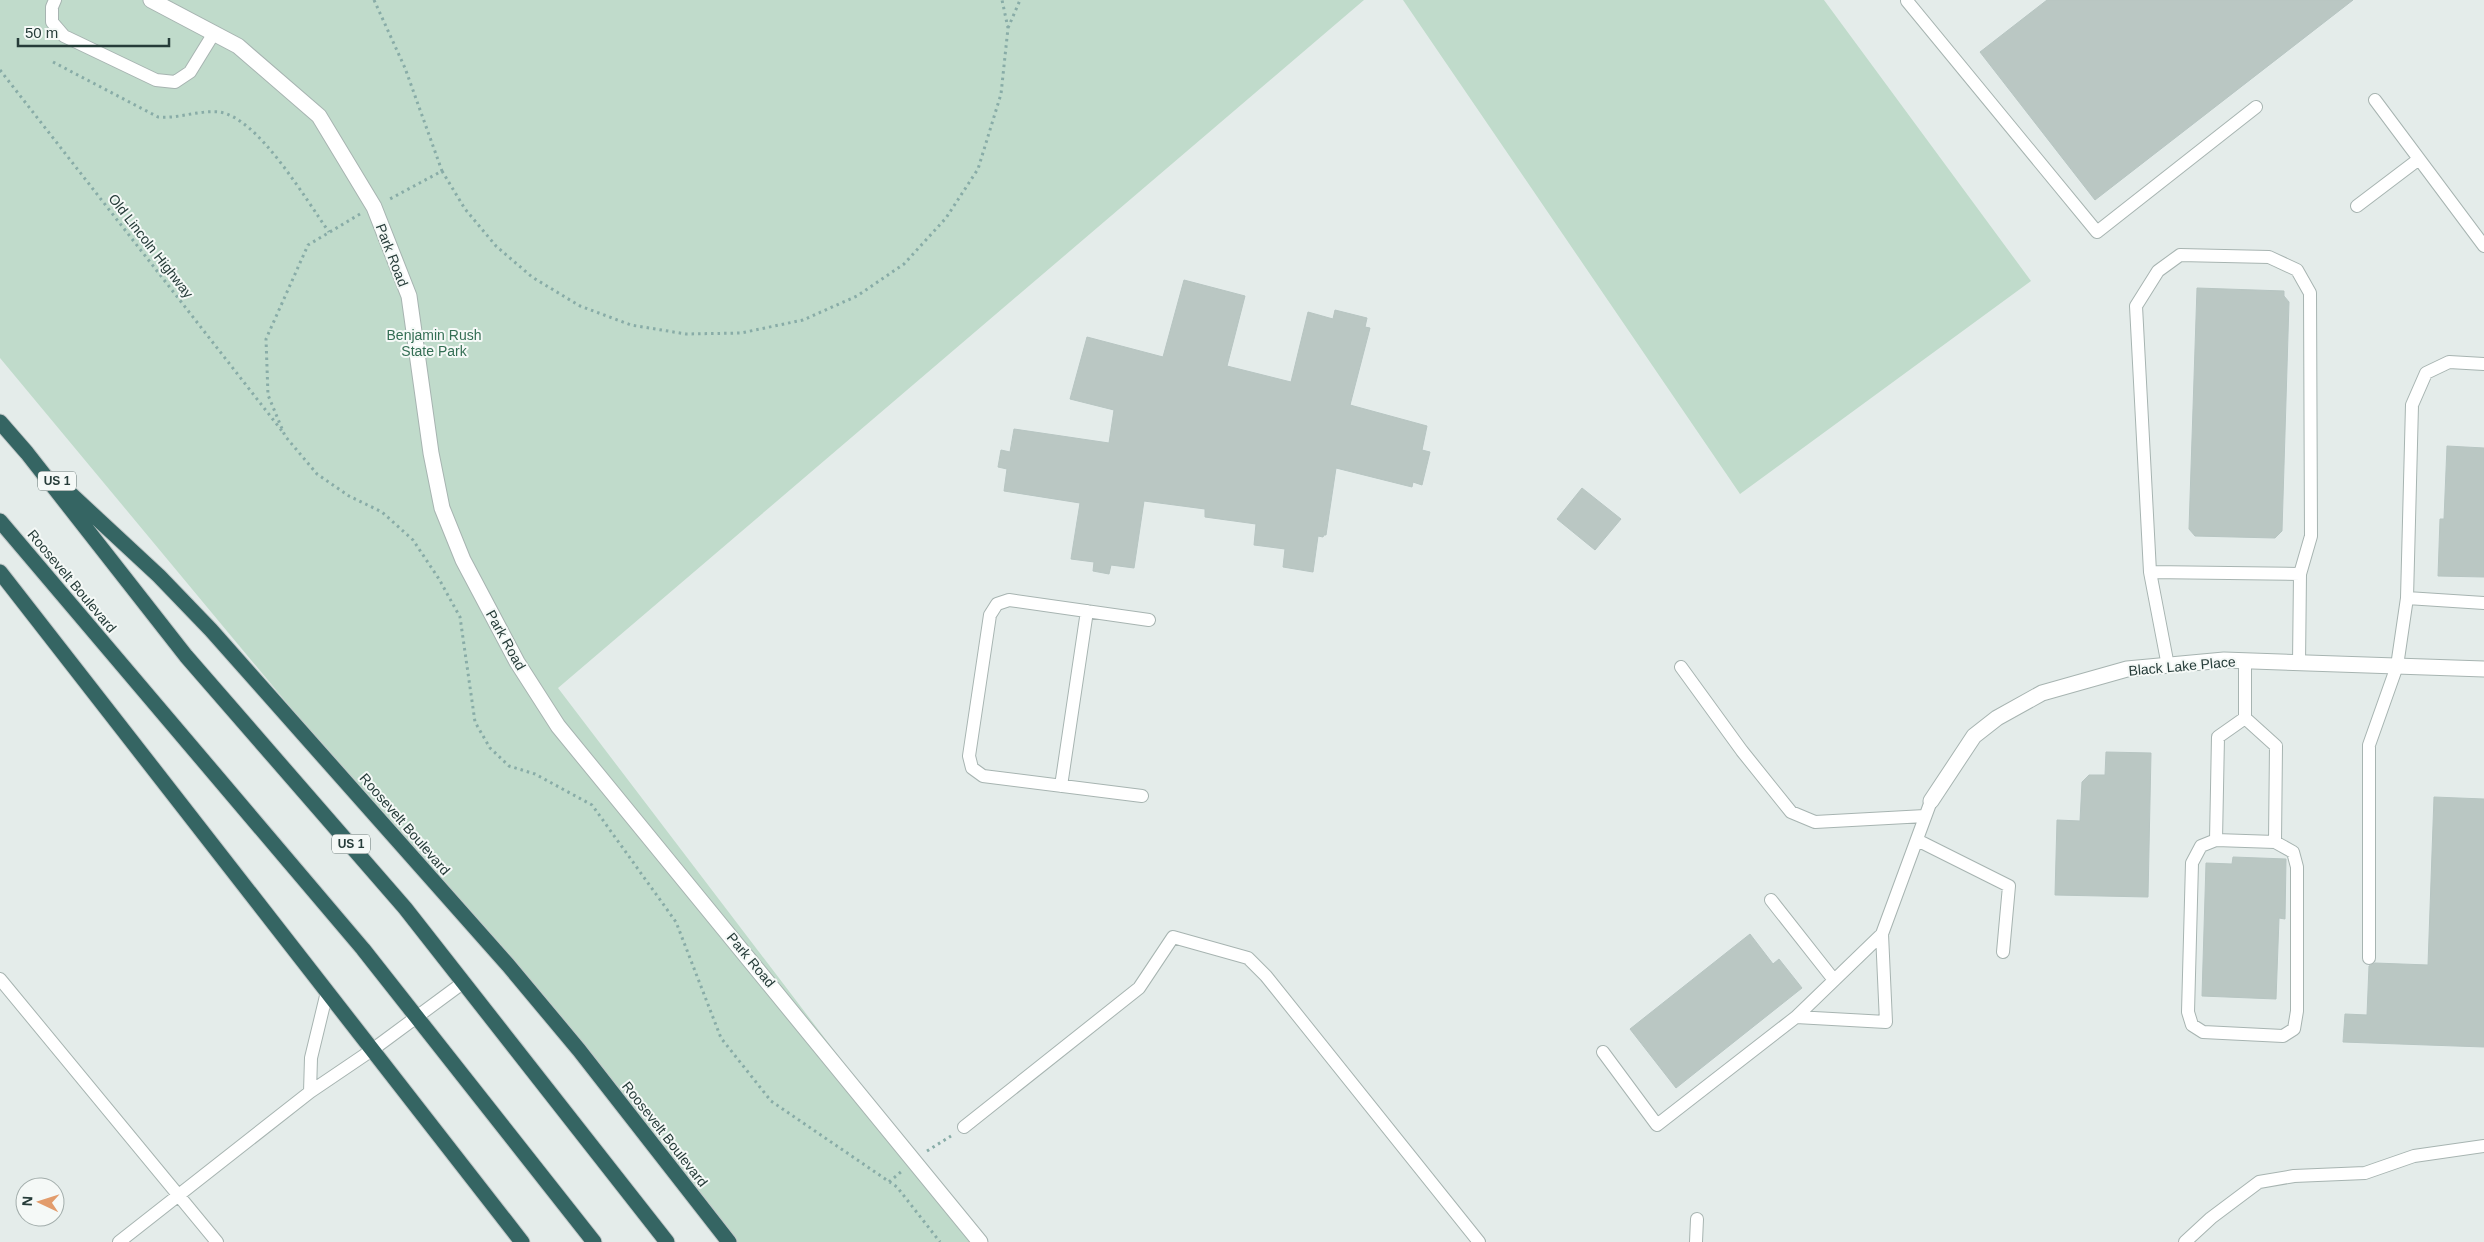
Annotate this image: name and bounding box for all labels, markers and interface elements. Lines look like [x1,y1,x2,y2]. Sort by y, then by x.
scale bar [18,15,169,47]
text: 50 m [25,24,58,41]
street label: Old Lincoln Highway [105,191,197,301]
street label: Park Road [373,221,411,289]
park label: Benjamin Rush State Park [387,327,481,359]
road number: US 1 [38,472,76,491]
street label: Roosevelt Boulevard [24,526,120,636]
street label: Park Road [483,607,529,673]
street label: Black Lake Place [2128,653,2236,679]
street label: Roosevelt Boulevard [357,770,453,878]
road number: US 1 [332,834,370,854]
street label: Park Road [724,930,778,990]
street label: Roosevelt Boulevard [619,1078,711,1190]
north arrow [15,1177,65,1227]
text: N [19,1195,35,1207]

